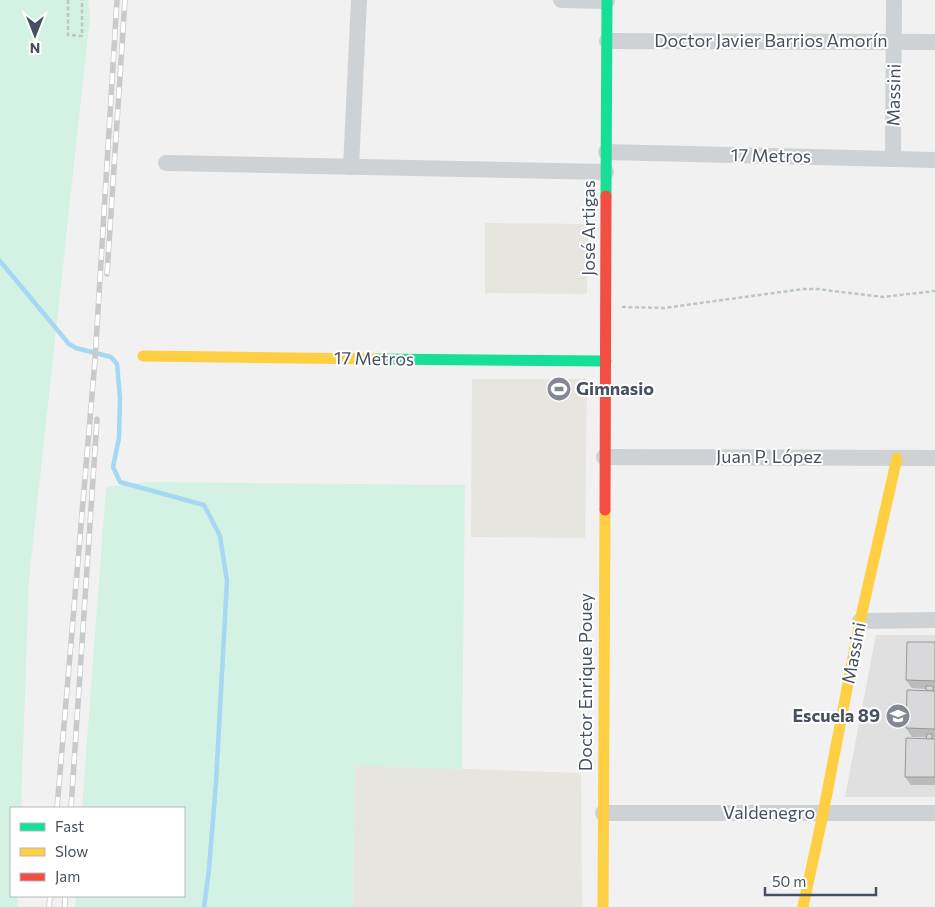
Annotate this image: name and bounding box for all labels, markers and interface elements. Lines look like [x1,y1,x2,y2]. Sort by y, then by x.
north arrow [10,10,60,60]
street label: Doctor Javier Barrios Amorín [654,29,888,51]
text: N [30,40,40,57]
street label: Massini [881,64,905,126]
street label: 17 Metros [731,143,811,167]
street label: José Artigas [577,180,599,276]
street label: 17 Metros [334,346,414,370]
sports icon: Gimnasio [546,376,572,402]
place label: Gimnasio [576,377,654,399]
street label: Juan P. López [716,445,822,467]
street label: Doctor Enrique Pouey [574,593,596,771]
street label: Massini [836,620,870,686]
school or university icon: Escuela 89 [885,703,911,729]
place label: Escuela 89 [792,704,880,726]
street label: Valdenegro [723,801,815,823]
legend [10,807,185,897]
text: Fast [55,817,84,835]
text: Slow [55,842,88,860]
scale bar [765,864,876,896]
text: Jam [55,867,80,885]
text: 50 m [772,872,806,890]

